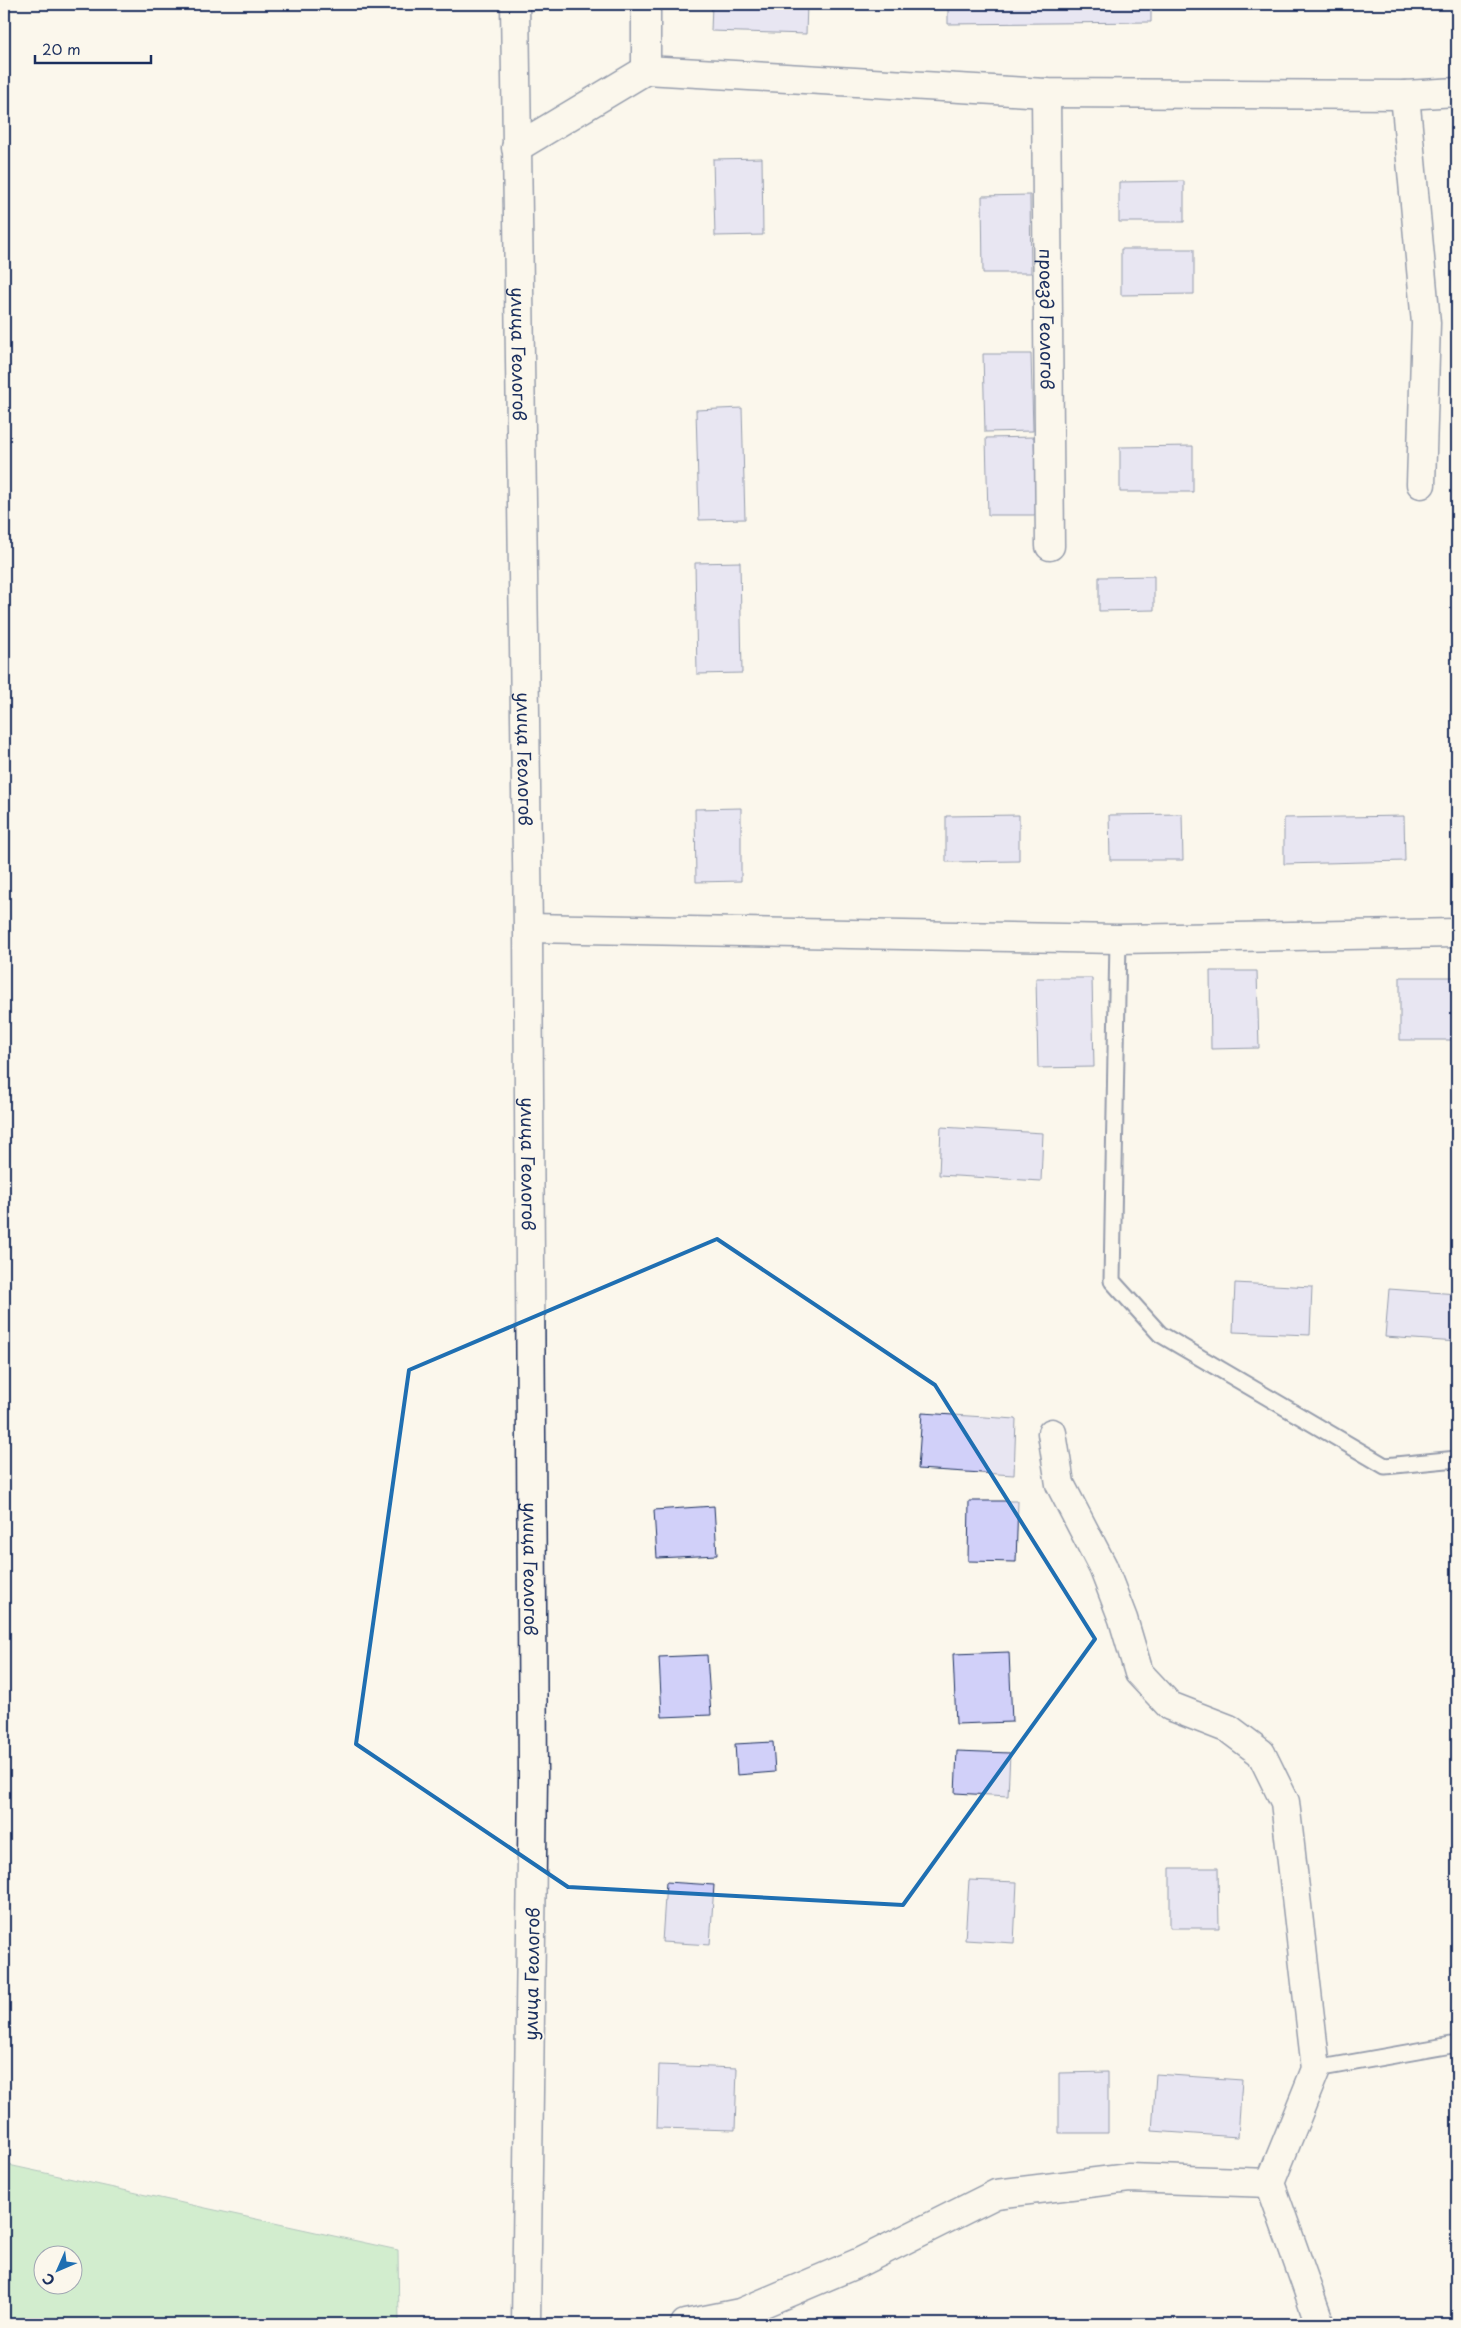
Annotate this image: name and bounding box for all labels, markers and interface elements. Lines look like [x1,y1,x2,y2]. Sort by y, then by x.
scale bar [35,32,151,64]
text: 20 m [42,37,81,60]
street label: проезд Геологов [1034,248,1062,390]
street label: улица Геологов [505,287,534,421]
street label: улица Геологов [511,692,540,826]
street label: улица Геологов [515,1097,543,1231]
street label: улица Геологов [518,1502,546,1636]
street label: улица Геологов [516,1907,546,2041]
north arrow [32,2246,82,2296]
text: С [37,2268,60,2291]

